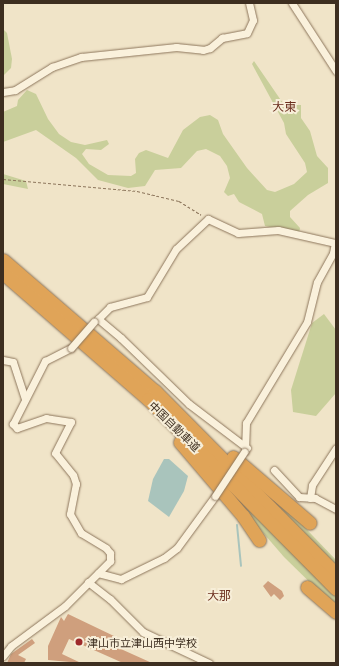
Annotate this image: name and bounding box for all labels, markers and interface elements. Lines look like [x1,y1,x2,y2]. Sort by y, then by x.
district label: 大東 [272,99,296,113]
street label: 中国自動車道 [147,398,203,454]
district label: 大那 [207,588,231,602]
place label: 津山市立津山西中学校 [87,635,197,649]
marker: 津山市立津山西中学校 [74,637,84,647]

